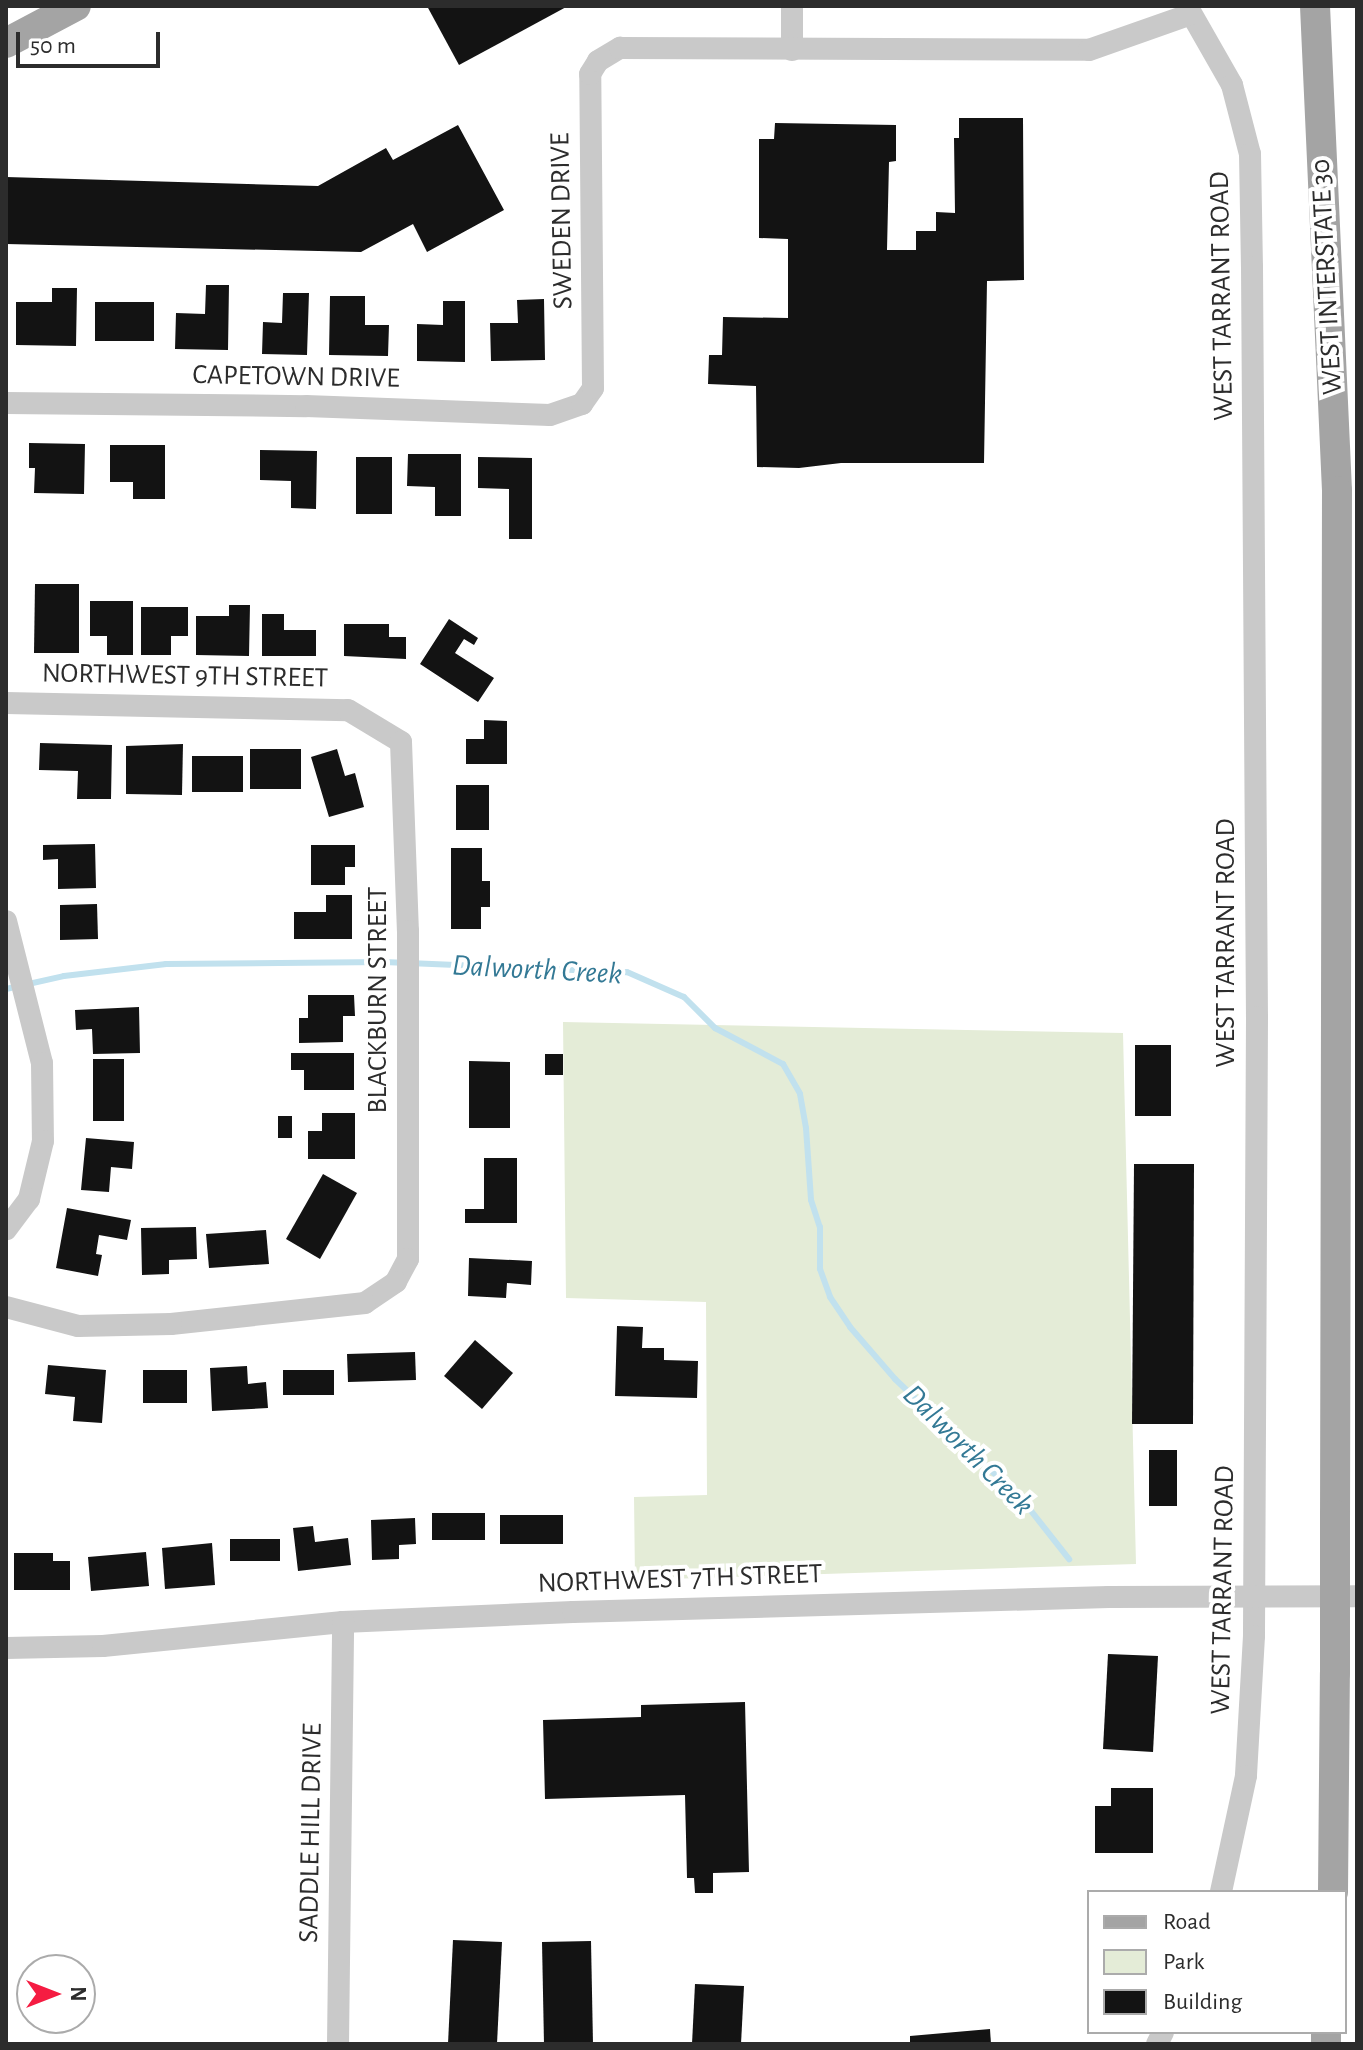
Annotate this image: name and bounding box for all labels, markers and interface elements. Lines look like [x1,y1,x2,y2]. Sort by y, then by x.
scale bar [20,16,164,66]
text: 50 m [30,34,76,58]
street label: SWEDEN DRIVE [544,132,580,310]
street label: WEST INTERSTATE 30 [1304,158,1350,396]
street label: WEST TARRANT ROAD [1203,171,1241,421]
street label: CAPETOWN DRIVE [192,358,400,396]
street label: NORTHWEST 9TH STREET [42,657,328,695]
street label: WEST TARRANT ROAD [1209,818,1243,1068]
street label: BLACKBURN STREET [361,887,395,1113]
water label: Dalworth Creek [451,948,623,992]
water label: Dalworth Creek [895,1377,1041,1523]
street label: WEST TARRANT ROAD [1204,1465,1242,1715]
street label: NORTHWEST 7TH STREET [537,1557,823,1601]
street label: SADDLE HILL DRIVE [292,1723,330,1943]
legend [1087,1890,1347,2034]
text: Road [1163,1910,1211,1934]
text: Park [1163,1950,1204,1974]
north arrow [16,1954,96,2034]
text: N [67,1986,89,2002]
text: Building [1163,1990,1242,2014]

